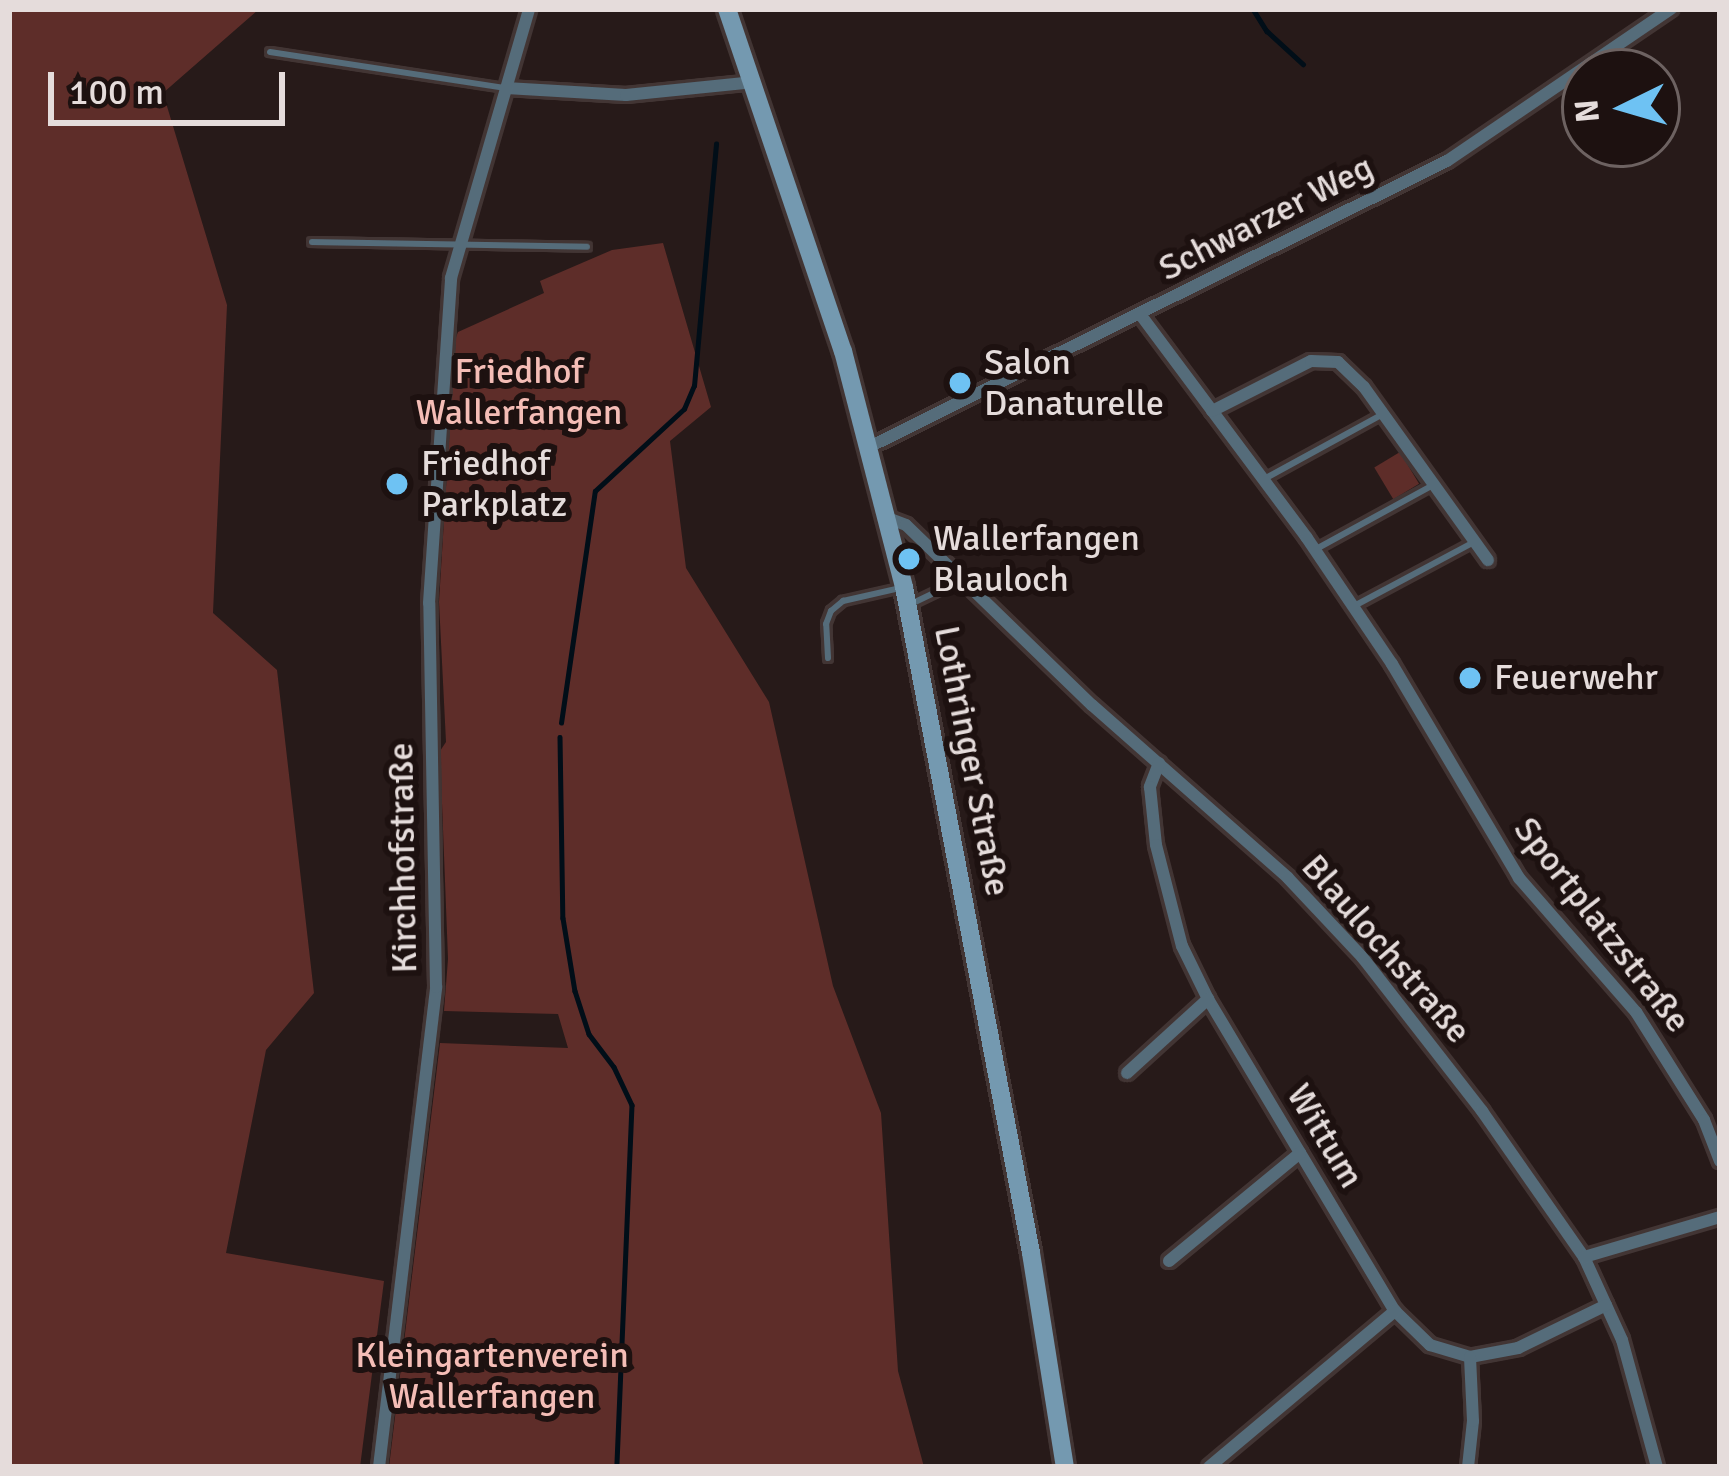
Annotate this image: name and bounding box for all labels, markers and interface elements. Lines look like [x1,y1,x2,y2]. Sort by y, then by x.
scale bar [54,48,291,122]
north arrow [1561,48,1681,168]
text: 100 m [69,70,164,115]
text: N [1566,98,1609,124]
street label: Schwarzer Weg [1152,146,1380,290]
place label: Salon Danaturelle [984,340,1164,425]
park label: Friedhof Wallerfangen [416,349,622,434]
marker: Salon Danaturelle [947,370,973,396]
place label: Friedhof Parkplatz [421,441,567,526]
marker: Friedhof Parkplatz [384,471,410,497]
place label: Wallerfangen Blauloch [933,516,1140,601]
marker: Wallerfangen Blauloch [896,546,922,572]
street label: Lothringer Straße [925,622,1019,900]
place label: Feuerwehr [1494,656,1658,700]
marker: Feuerwehr [1457,665,1483,691]
street label: Kirchhofstraße [379,742,427,974]
street label: Sportplatzstraße [1505,809,1699,1041]
street label: Blaulochstraße [1292,846,1480,1052]
street label: Wittum [1277,1076,1373,1196]
park label: Kleingartenverein Wallerfangen [355,1333,629,1418]

